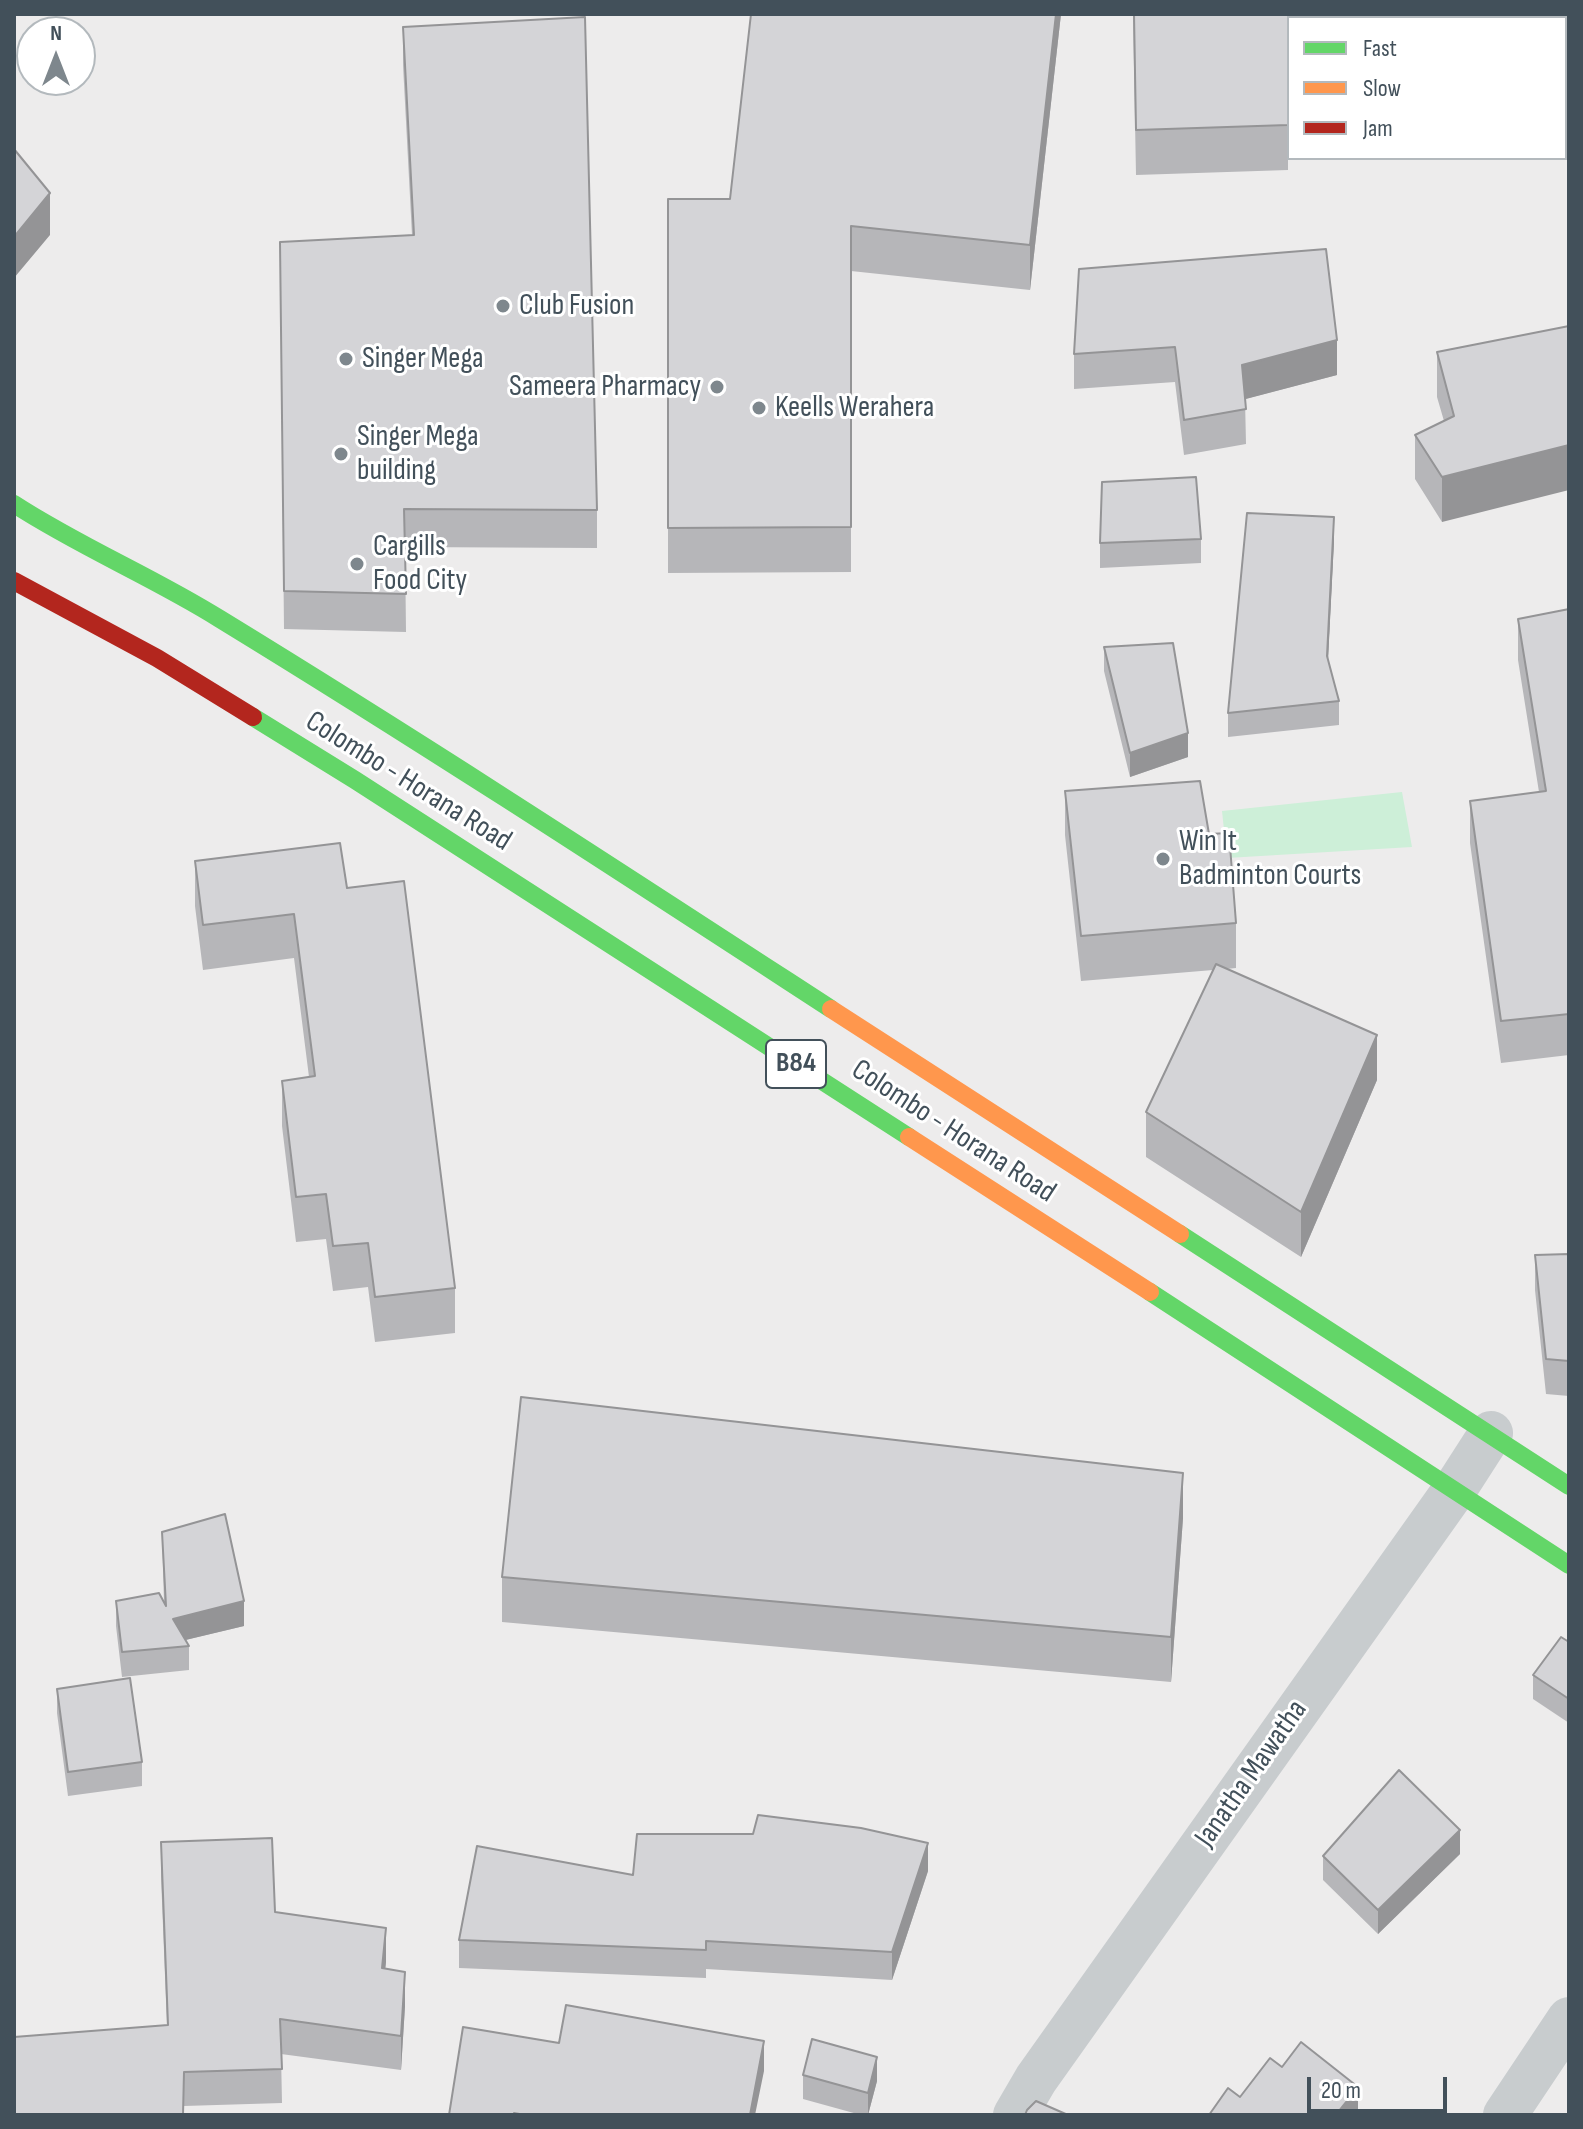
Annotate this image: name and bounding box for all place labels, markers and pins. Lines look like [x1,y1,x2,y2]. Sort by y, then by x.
place label: Club Fusion [519,288,634,324]
marker: Club Fusion [494,297,512,315]
place label: Singer Mega [362,341,484,377]
marker: Singer Mega [337,350,355,368]
place label: Sameera Pharmacy [509,369,701,405]
marker: Sameera Pharmacy [708,378,726,396]
place label: Keells Werahera [775,390,934,426]
marker: Keells Werahera [750,399,768,417]
place label: Singer Mega building [357,419,479,490]
marker: Singer Mega building [332,445,350,463]
place label: Cargills Food City [373,529,467,600]
marker: Cargills Food City [348,555,366,573]
place label: Win It Badminton Courts [1179,824,1361,894]
marker: Win It Badminton Courts [1154,850,1172,868]

